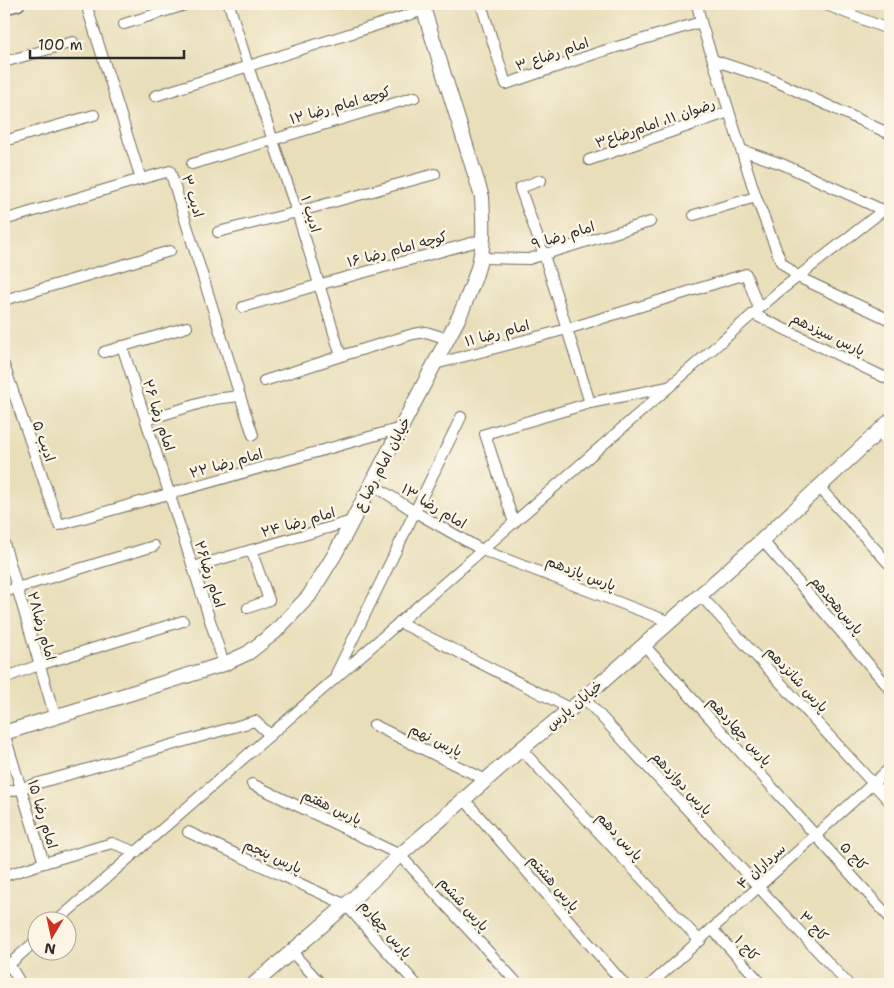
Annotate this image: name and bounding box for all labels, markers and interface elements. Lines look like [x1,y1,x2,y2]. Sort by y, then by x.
scale bar [30,28,184,60]
street label: امام رضا‌ع ۳ [513,33,592,77]
text: 100 m [38,35,83,55]
street label: کوچه امام رضا ۱۲ [287,82,393,130]
street label: رضوان ۱۱، امام‌رضا‌ع‌۳ [593,94,718,154]
street label: ادیب ۳ [178,172,208,220]
street label: ادیب ۱ [297,193,325,235]
street label: امام رضا ۹ [529,217,597,255]
street label: کوچه امام رضا ۱۶ [345,227,450,273]
street label: پارس‌ سیزدهم [787,308,868,361]
street label: امام رضا ۱۱ [463,316,532,352]
street label: امام رضا ۲۶ [137,377,179,454]
street label: خیابان امام رضا ع [350,414,416,515]
street label: ادیب ۵ [29,418,59,464]
street label: امام رضا ۲۲ [187,444,265,484]
street label: امام رضا ۱۳ [397,480,470,534]
street label: امام رضا ۲۴ [259,503,338,543]
street label: امام رضا۲۶ [189,538,229,610]
street label: پارس‌‌ یازدهم [543,551,618,596]
street label: پارس‌‌هجدهم [805,572,868,640]
street label: امام رضا۲۸ [22,589,60,663]
street label: پارس‌‌ شانزدهم [760,642,832,717]
street label: خیابان پارس [542,676,607,735]
street label: پارس‌‌ چهاردهم [703,693,776,771]
street label: پارس‌‌ نهم [406,720,465,762]
street label: پارس‌‌ دوازدهم [646,747,716,820]
street label: ۱۵ امام رضا [22,777,62,851]
street label: پارس‌‌ هفتم [298,785,365,830]
street label: پارس‌‌ دهم [591,808,647,866]
street label: پارس‌‌ پنجم [240,835,305,879]
street label: کاج ۵ [836,838,872,875]
street label: سرداران ۴ [733,839,789,893]
street label: پارس‌‌ هشتم [523,851,583,916]
street label: پارس‌‌ ششم [433,873,493,936]
street label: پارس‌‌ چهارم [355,896,416,963]
street label: کاج ۳ [795,907,832,945]
north arrow [28,910,78,960]
street label: کاج ۱ [730,931,763,965]
text: N [43,939,57,959]

